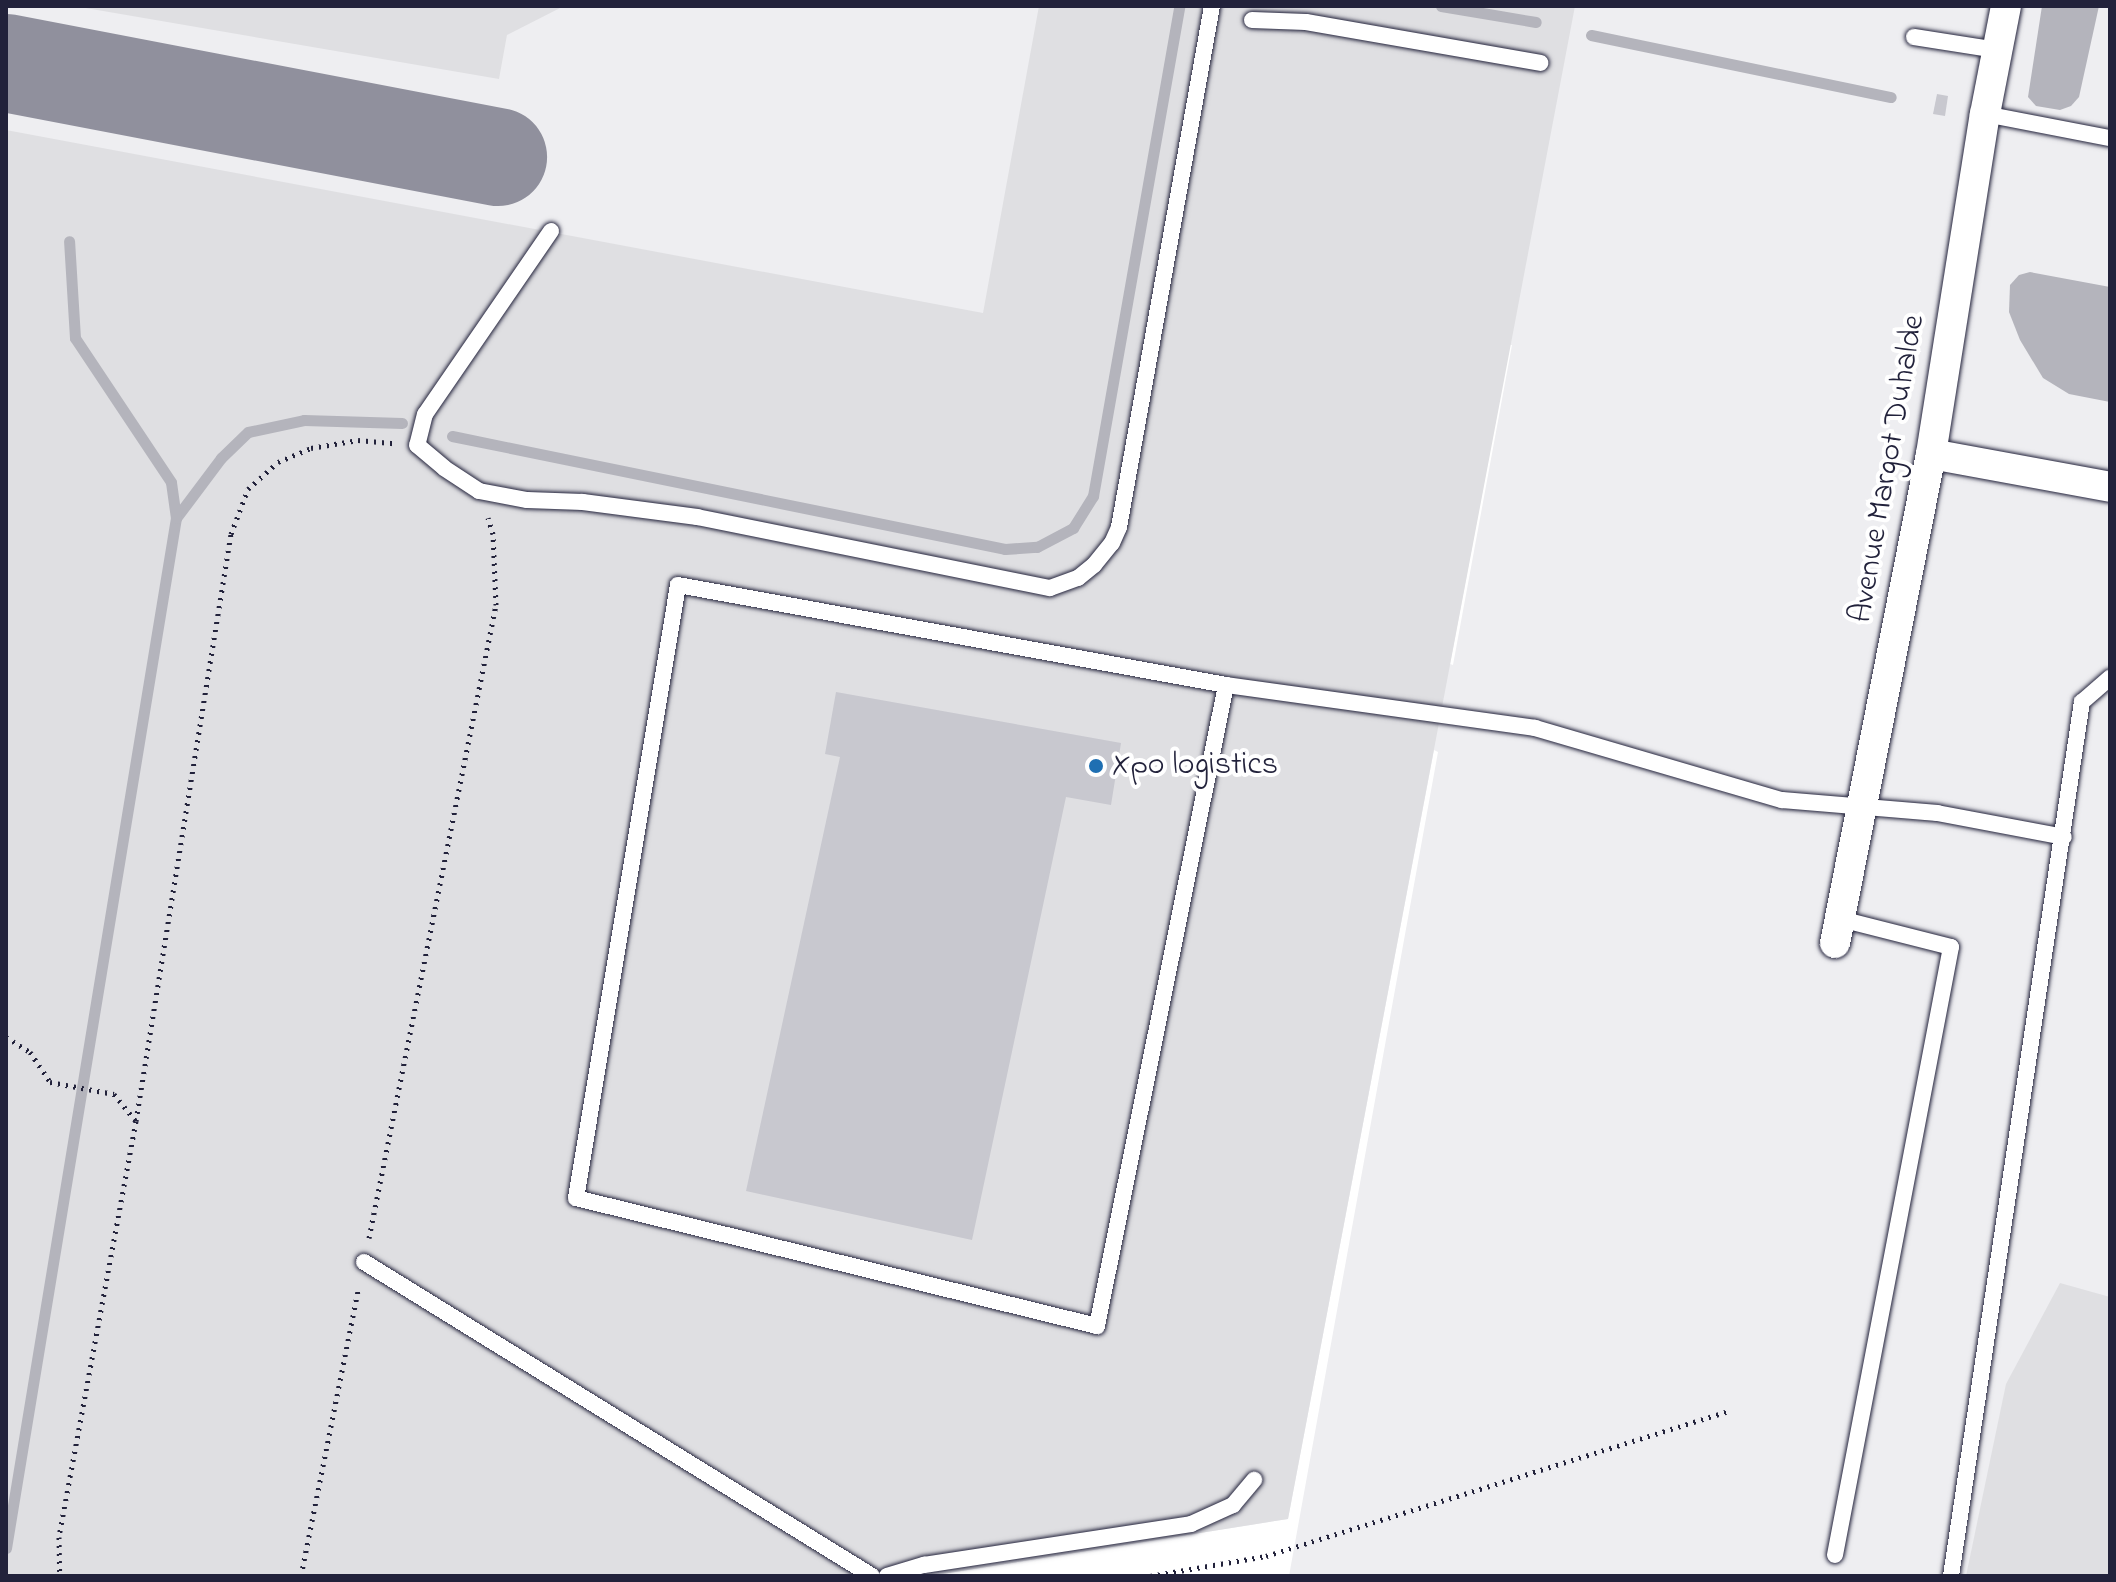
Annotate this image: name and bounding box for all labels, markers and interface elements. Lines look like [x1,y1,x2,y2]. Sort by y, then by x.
street label: Avenue Margot Duhalde [1843,312,1935,626]
place label: Xpo logistics [1112,747,1278,785]
marker: Xpo logistics [1087,757,1105,775]

